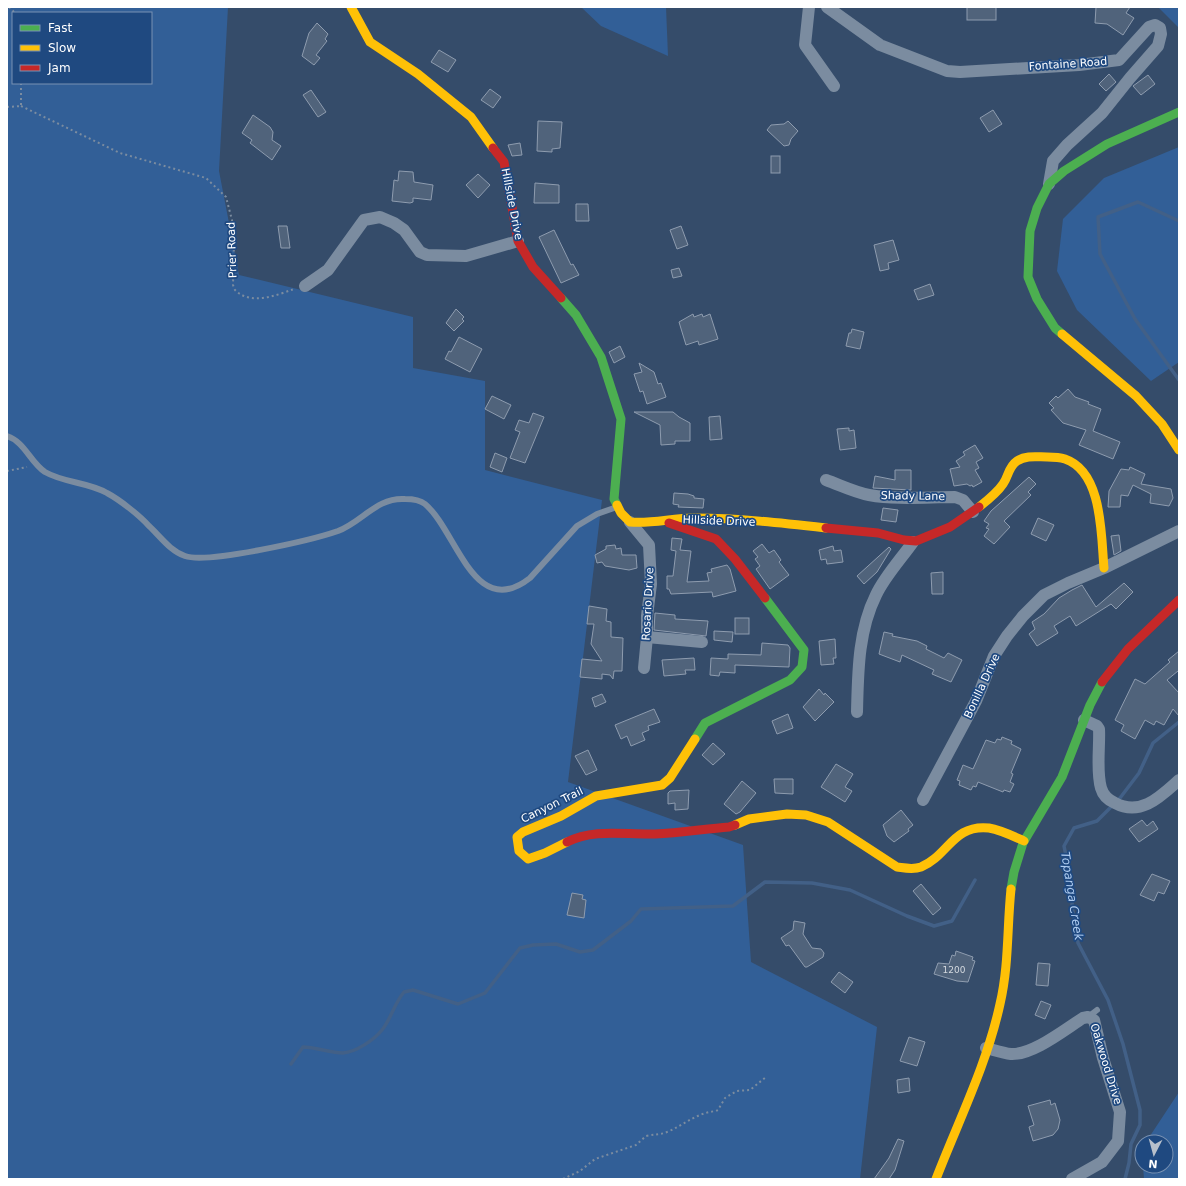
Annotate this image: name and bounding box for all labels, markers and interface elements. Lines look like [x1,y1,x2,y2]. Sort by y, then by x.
legend [12,12,152,84]
text: Fast [48,21,72,35]
text: Slow [48,41,76,55]
street label: Fontaine Road [1028,55,1108,73]
text: Jam [47,61,71,75]
street label: Hillside Drive [499,167,525,241]
street label: Prier Road [225,222,239,278]
street label: Shady Lane [881,489,945,503]
street label: Hillside Drive [682,513,756,529]
street label: Rosario Drive [640,567,656,641]
street label: Bonilla Drive [961,651,1003,720]
street label: Canyon Trail [519,784,585,826]
water label: Topanga Creek [1058,851,1086,942]
house number: 1200 [943,965,966,975]
street label: Oakwood Drive [1087,1022,1125,1106]
north arrow [1134,1134,1174,1174]
text: N [1148,1157,1158,1170]

